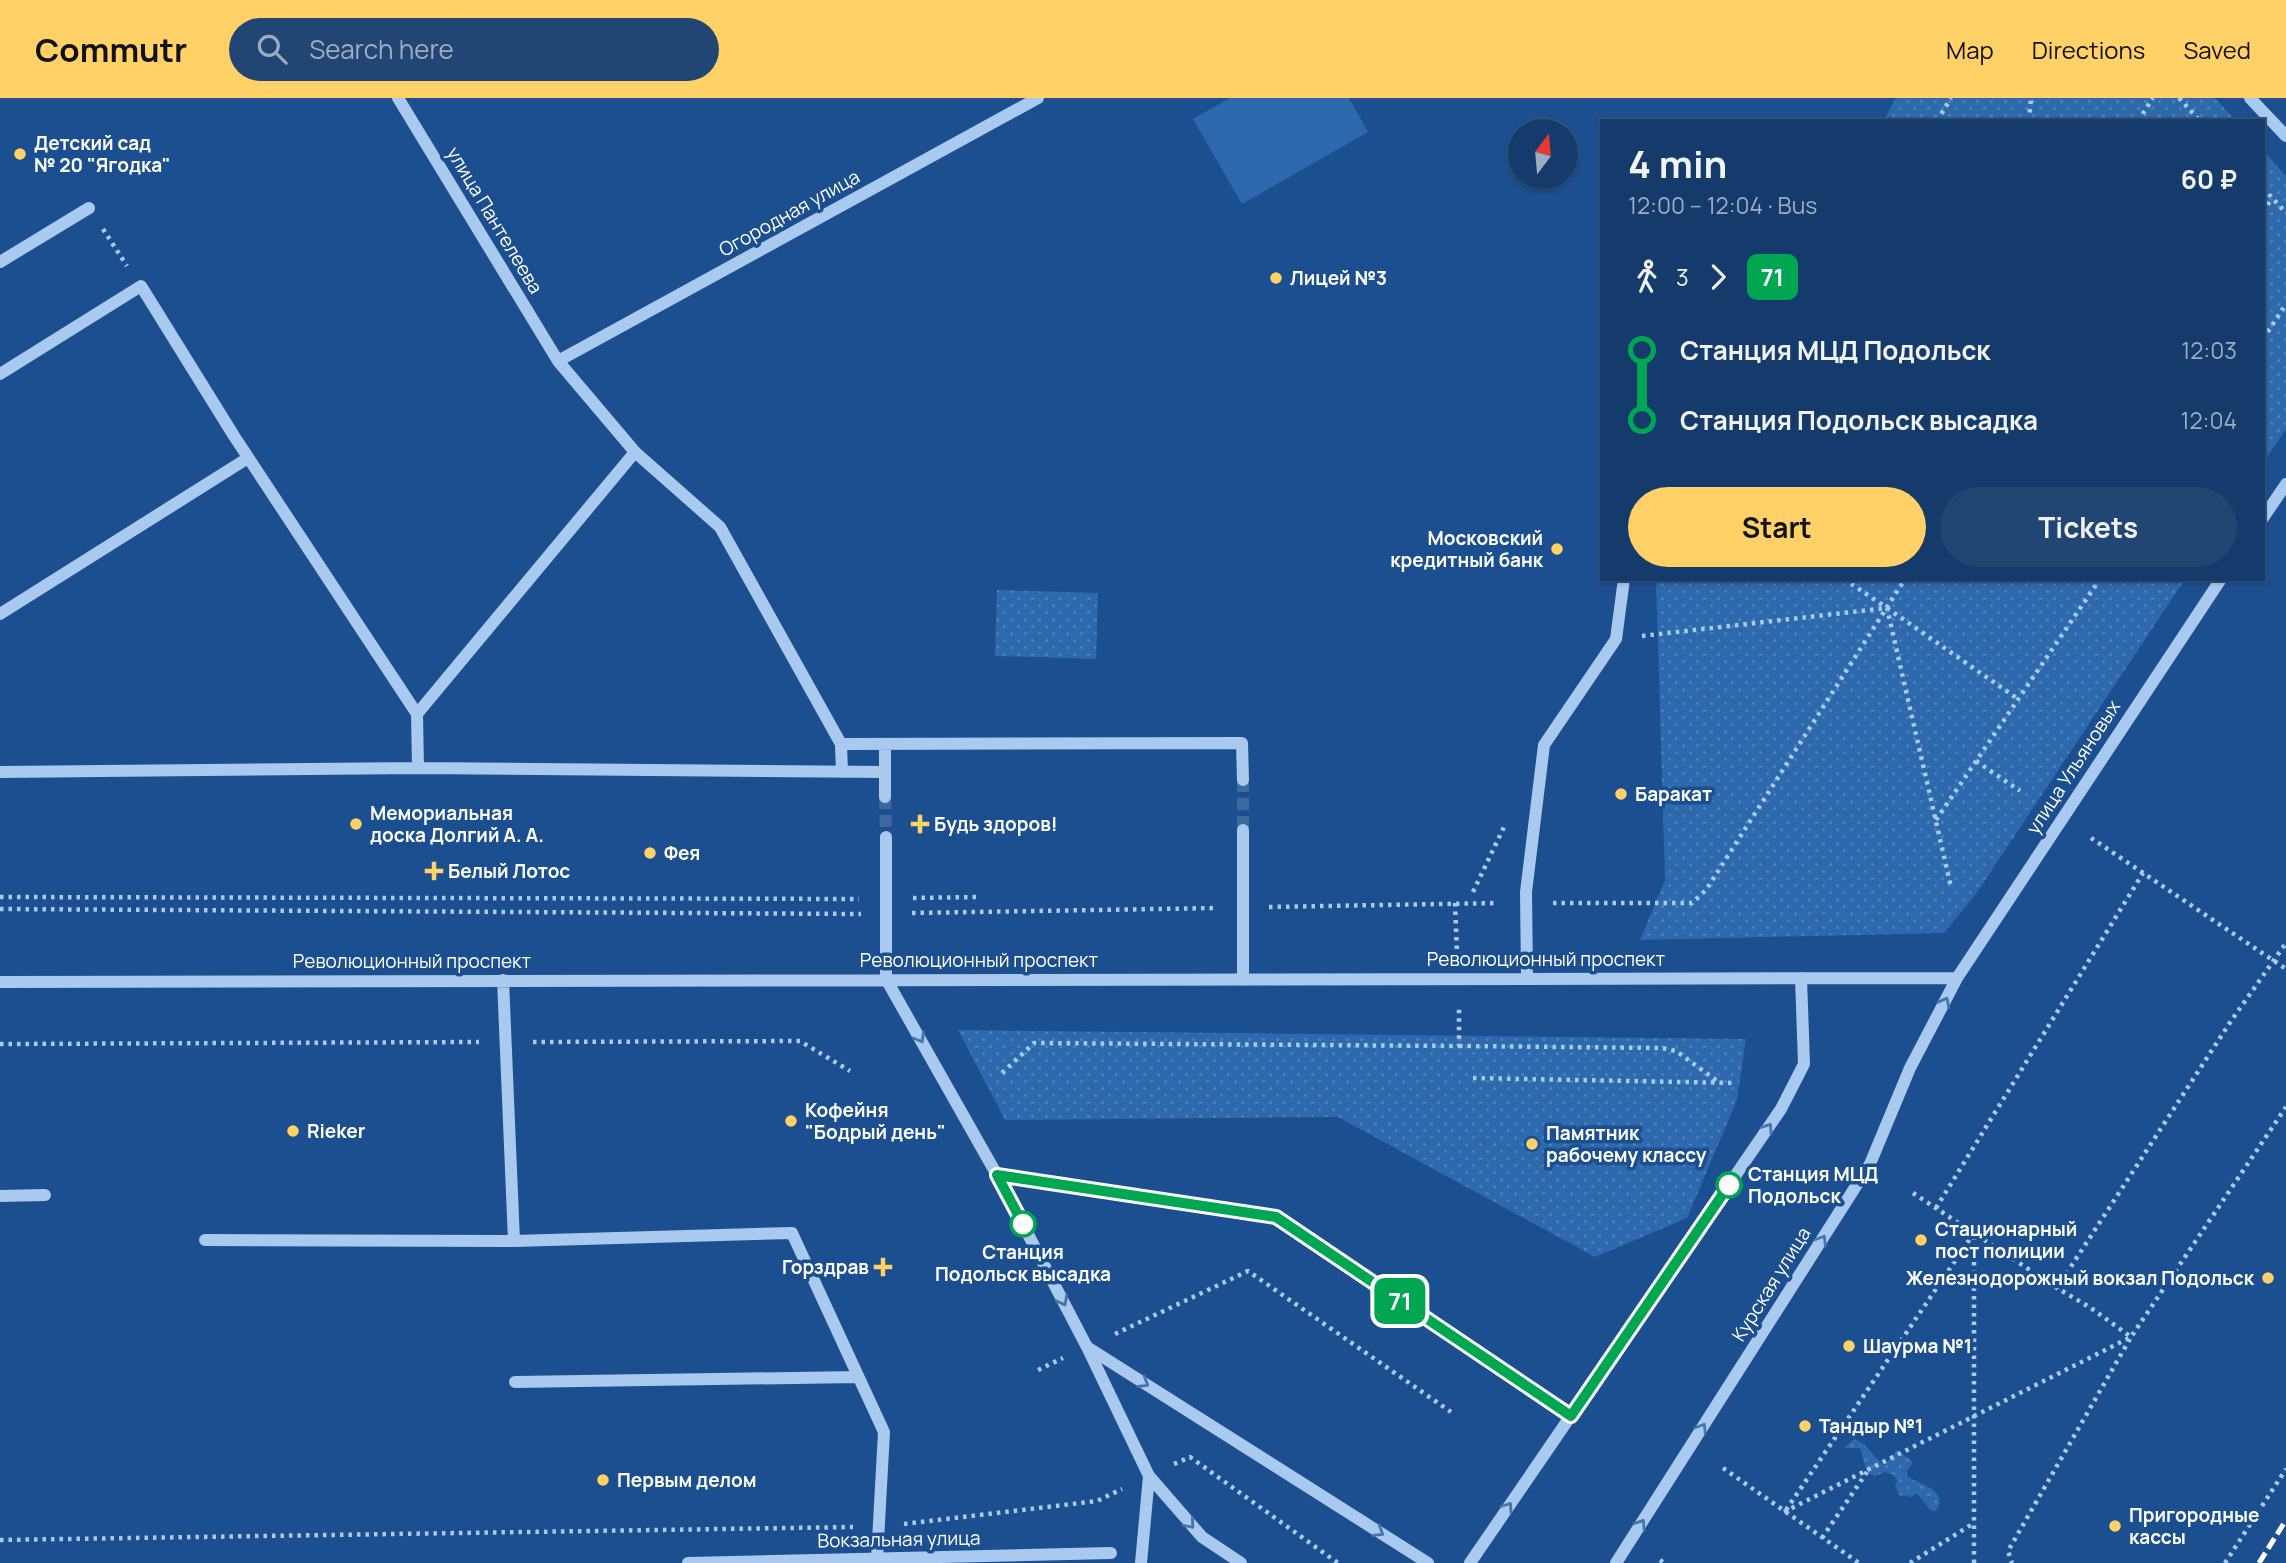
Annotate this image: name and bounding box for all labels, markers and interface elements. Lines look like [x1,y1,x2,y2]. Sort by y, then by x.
search box [229,18,719,81]
text: Commutr [35,27,187,72]
icon: search [253,30,291,68]
text: Search here [309,31,454,67]
text: Map [1946,33,1994,66]
text: Directions [2032,33,2145,66]
text: Saved [2183,33,2251,66]
north arrow [1508,119,1578,189]
map controls [1508,119,1578,189]
place label: Детский сад № 20 "Ягодка" [34,130,171,178]
text: 4 min [1628,137,1727,189]
street label: улица Пантелеева [441,142,549,298]
marker: Детский сад № 20 "Ягодка" [12,146,28,162]
text: 60 ₽ [2181,161,2237,197]
street label: Огородная улица [714,164,864,262]
text: 12:00 – 12:04 · Bus [1628,189,1817,221]
icon: walk [1628,258,1666,296]
icon: forward [1699,258,1737,296]
text: 71 [1761,260,1784,293]
text: 3 [1676,261,1689,293]
place label: Лицей №3 [1290,265,1387,291]
marker: Лицей №3 [1268,270,1284,286]
text: Станция МЦД Подольск [1680,332,1990,368]
text: 12:03 [2181,334,2237,366]
text: Станция Подольск высадка [1680,402,2038,438]
text: 12:04 [2180,404,2237,436]
button: Start [1628,487,1926,567]
button: Tickets [1940,487,2237,567]
place label: Московский кредитный банк [1390,525,1544,573]
marker: Московский кредитный банк [1549,541,1565,557]
street label: улица Ульяновых [2020,695,2126,839]
place label: Баракат [1635,781,1712,807]
marker: Баракат [1613,786,1629,802]
place label: Мемориальная доска Долгий А. А. [370,800,544,848]
place label: Будь здоров! [934,811,1058,837]
marker: Мемориальная доска Долгий А. А. [348,816,364,832]
marker: Будь здоров! [912,816,928,832]
place label: Фея [664,840,700,866]
marker: Фея [642,845,658,861]
place label: Белый Лотос [448,858,570,884]
marker: Белый Лотос [426,863,442,879]
street label: Революционный проспект [1427,946,1666,972]
street label: Революционный проспект [860,947,1099,973]
street label: Революционный проспект [293,948,532,974]
one-way arrow [1936,997,1950,1009]
one-way arrow [912,1031,925,1043]
place label: Кофейня "Бодрый день" [805,1097,946,1145]
marker: Кофейня "Бодрый день" [783,1113,799,1129]
place label: Rieker [307,1118,366,1144]
place label: Памятник рабочему классу [1546,1120,1707,1168]
marker: Rieker [285,1123,301,1139]
one-way arrow [1760,1123,1773,1136]
marker: Памятник рабочему классу [1524,1136,1540,1152]
place label: Станция МЦД Подольск [1748,1161,1878,1209]
marker: Станция МЦД Подольск [1716,1172,1742,1198]
marker: Станция Подольск высадка [1010,1211,1036,1237]
place label: Стационарный пост полиции [1935,1216,2077,1264]
street label: Курская улица [1725,1222,1817,1346]
marker: Стационарный пост полиции [1913,1232,1929,1248]
one-way arrow [1814,1234,1827,1247]
place label: Станция Подольск высадка [935,1239,1111,1287]
place label: Горздрав [782,1254,869,1280]
marker: Горздрав [875,1259,891,1275]
place label: Железнодорожный вокзал Подольск [1906,1265,2255,1291]
marker: Железнодорожный вокзал Подольск [2260,1270,2276,1286]
line badge: 71 [1368,1278,1432,1324]
text: 71 [1388,1284,1412,1317]
one-way arrow [1054,1294,1068,1306]
place label: Шаурма №1 [1863,1333,1972,1359]
marker: Шаурма №1 [1841,1338,1857,1354]
one-way arrow [1137,1375,1150,1388]
place label: Тандыр №1 [1819,1413,1923,1439]
marker: Тандыр №1 [1797,1418,1813,1434]
one-way arrow [1693,1422,1706,1435]
place label: Первым делом [617,1467,757,1493]
marker: Первым делом [595,1472,611,1488]
one-way arrow [1500,1501,1513,1514]
place label: Пригородные кассы [2129,1502,2259,1550]
one-way arrow [1182,1517,1195,1529]
marker: Пригородные кассы [2107,1518,2123,1534]
one-way arrow [1632,1519,1645,1532]
one-way arrow [1371,1524,1384,1537]
street label: Вокзальная улица [817,1525,981,1553]

